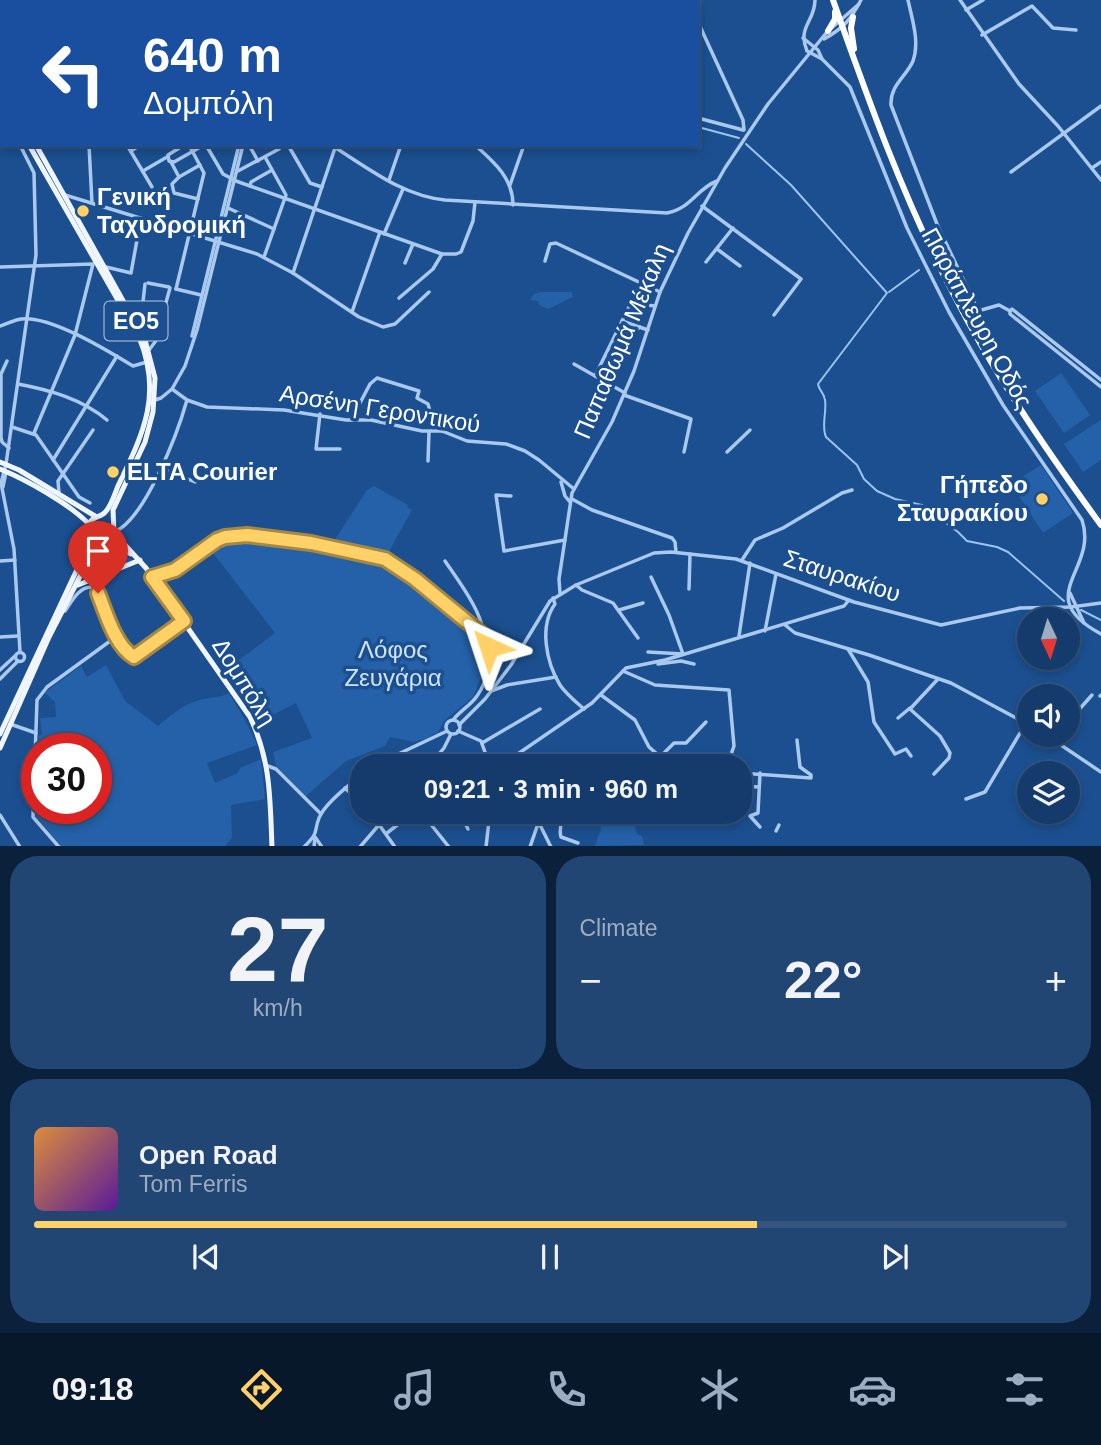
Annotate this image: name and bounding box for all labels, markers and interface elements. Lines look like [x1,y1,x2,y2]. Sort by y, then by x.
icon: left [28,28,119,119]
text: 640 m [143,28,282,82]
text: Δομπόλη [143,85,274,121]
place label: Γενική Ταχυδρομική [97,183,246,238]
marker: Γενική Ταχυδρομική [75,203,91,219]
street label: Παράπλευρη Οδός [917,223,1038,413]
street label: Παπαθωμά Μέκαλη [568,239,675,442]
road number: ΕΟ5 [104,302,168,340]
street label: Αρσένη Γεροντικού [278,379,482,438]
place label: ELTA Courier [127,458,277,485]
marker: ELTA Courier [105,464,121,480]
place label: Γήπεδο Σταυρακίου [897,471,1028,526]
marker: Γήπεδο Σταυρακίου [1034,491,1050,507]
pin [68,521,128,593]
icon: arrive [79,532,117,570]
street label: Σταυρακίου [780,544,904,607]
north arrow [1017,607,1080,670]
map controls [1017,607,1080,824]
position arrow [452,610,526,684]
street label: Δομπόλη [207,633,282,730]
park label: Λόφος Ζευγάρια [344,636,442,691]
button: sound [1017,684,1080,747]
speed limit sign: 30 [21,733,112,824]
button: layers [1017,761,1080,824]
text: 09:21 · 3 min · 960 m [424,774,678,804]
text: 27 [227,899,328,1000]
text: Climate [580,915,657,941]
text: 22° [784,951,863,1009]
text: − [580,960,602,1002]
text: + [1045,960,1067,1002]
text: km/h [253,995,303,1021]
text: Open Road [139,1140,278,1170]
text: Tom Ferris [139,1171,248,1197]
icon: previous [187,1238,225,1276]
icon: pause [531,1238,569,1276]
icon: next [876,1238,914,1276]
icon: directions [237,1365,286,1414]
icon: music [390,1365,439,1414]
icon: phone [542,1365,591,1414]
icon: climate [695,1365,744,1414]
icon: car [848,1365,897,1414]
icon: filters [1000,1365,1049,1414]
text: 09:18 [52,1371,134,1407]

